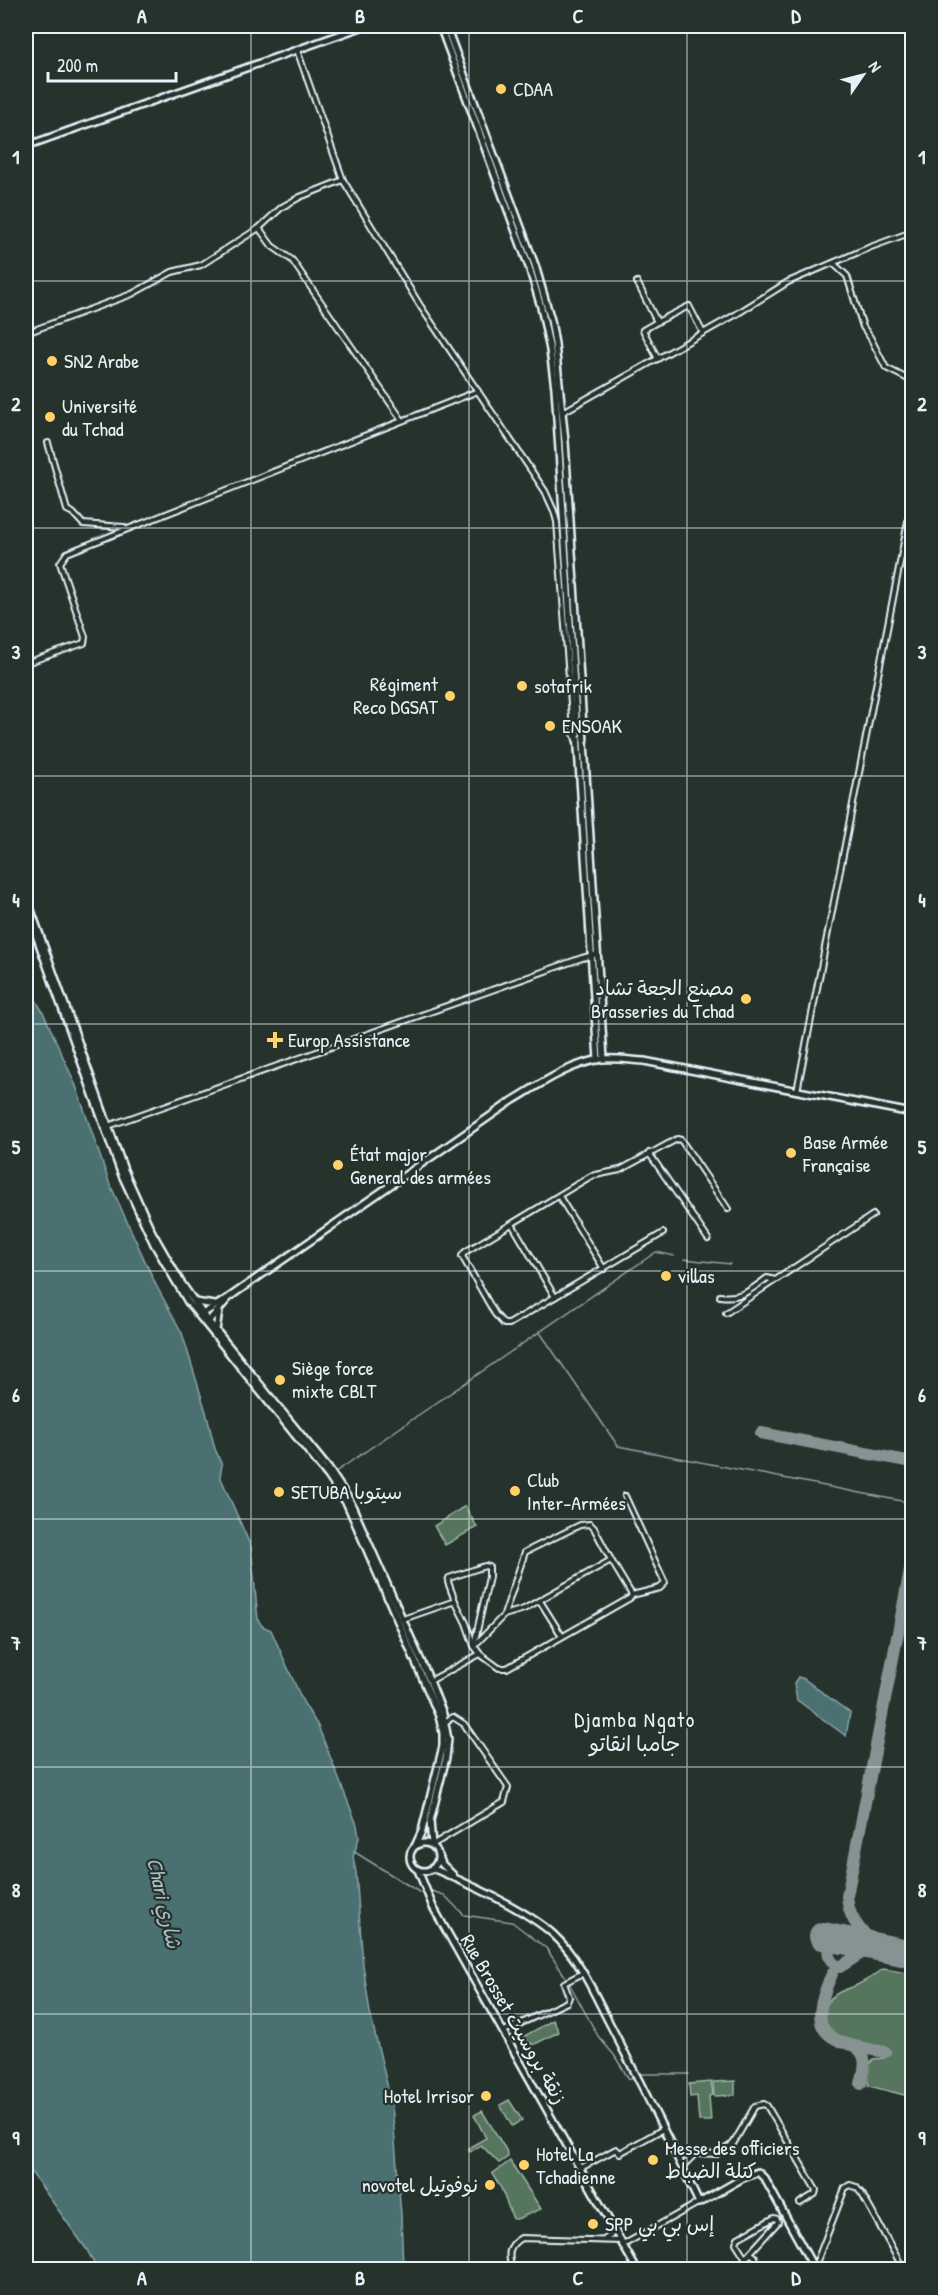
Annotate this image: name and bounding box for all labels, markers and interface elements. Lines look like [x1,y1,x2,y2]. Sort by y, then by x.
text: A [137,2,147,29]
text: B [355,2,365,29]
text: C [573,2,584,29]
text: D [791,2,801,29]
scale bar [48,45,176,83]
north arrow [833,45,893,105]
text: 200 m [57,53,98,78]
text: N [864,57,887,77]
place label: CDAA [513,75,553,102]
marker: CDAA [494,82,508,96]
text: 1 [12,143,20,170]
text: 1 [918,143,926,170]
place label: SN2 Arabe [64,347,139,374]
marker: SN2 Arabe [45,354,59,368]
text: 2 [11,390,21,417]
text: 2 [917,390,927,417]
place label: Université du Tchad [62,392,137,442]
marker: Université du Tchad [43,410,57,424]
text: 3 [12,638,21,665]
text: 3 [918,638,927,665]
place label: Régiment Reco DGSAT [353,670,439,720]
place label: sotafrik [534,672,592,699]
marker: sotafrik [515,679,529,693]
marker: Régiment Reco DGSAT [443,689,457,703]
place label: ENSOAK [562,712,623,739]
marker: ENSOAK [543,719,557,733]
text: 4 [12,886,20,913]
text: 4 [918,886,926,913]
place label: مصنع الجعة تشاد Brasseries du Tchad [591,974,734,1024]
marker: مصنع الجعة تشاد Brasseries du Tchad [739,992,753,1006]
place label: Europ Assistance [288,1026,411,1053]
marker: Europ Assistance [266,1031,284,1049]
place label: Base Armée Française [802,1128,888,1178]
text: 5 [12,1133,21,1160]
text: 5 [918,1133,927,1160]
place label: État major General des armées [350,1140,491,1190]
marker: Base Armée Française [784,1146,798,1160]
marker: État major General des armées [331,1158,345,1172]
place label: villas [678,1262,715,1289]
marker: villas [659,1269,673,1283]
place label: Siège force mixte CBLT [292,1354,377,1404]
marker: Siège force mixte CBLT [273,1373,287,1387]
text: 6 [12,1381,20,1408]
text: 6 [918,1381,926,1408]
place label: Club Inter-Armées [527,1466,626,1516]
place label: SETUBA سيتوبا [291,1478,402,1505]
marker: Club Inter-Armées [508,1484,522,1498]
marker: SETUBA سيتوبا [272,1485,286,1499]
text: 7 [10,1629,21,1656]
text: 7 [916,1629,927,1656]
district label: Djamba Ngato جامبا انقاتو [574,1705,696,1758]
water label: Chari شاري [139,1855,189,1952]
text: 8 [12,1876,21,1903]
text: 8 [918,1876,927,1903]
street label: Rue Brosset زنقة بروسيت [455,1929,574,2109]
place label: Hotel Irrisor [384,2082,474,2109]
marker: Hotel Irrisor [479,2089,493,2103]
text: 9 [12,2124,20,2151]
text: 9 [918,2124,926,2151]
place label: Messe des officiers كتلة الضباط [665,2134,800,2184]
place label: Hotel La Tchadienne [536,2140,616,2190]
marker: Messe des officiers كتلة الضباط [646,2153,660,2167]
marker: Hotel La Tchadienne [517,2158,531,2172]
place label: novotel نوفوتيل [362,2171,478,2198]
marker: novotel نوفوتيل [483,2178,497,2192]
place label: SPP إس بي بي [605,2210,714,2242]
marker: SPP إس بي بي [586,2217,600,2231]
text: A [137,2264,147,2291]
text: B [355,2264,365,2291]
text: C [573,2264,584,2291]
text: D [791,2264,801,2291]

